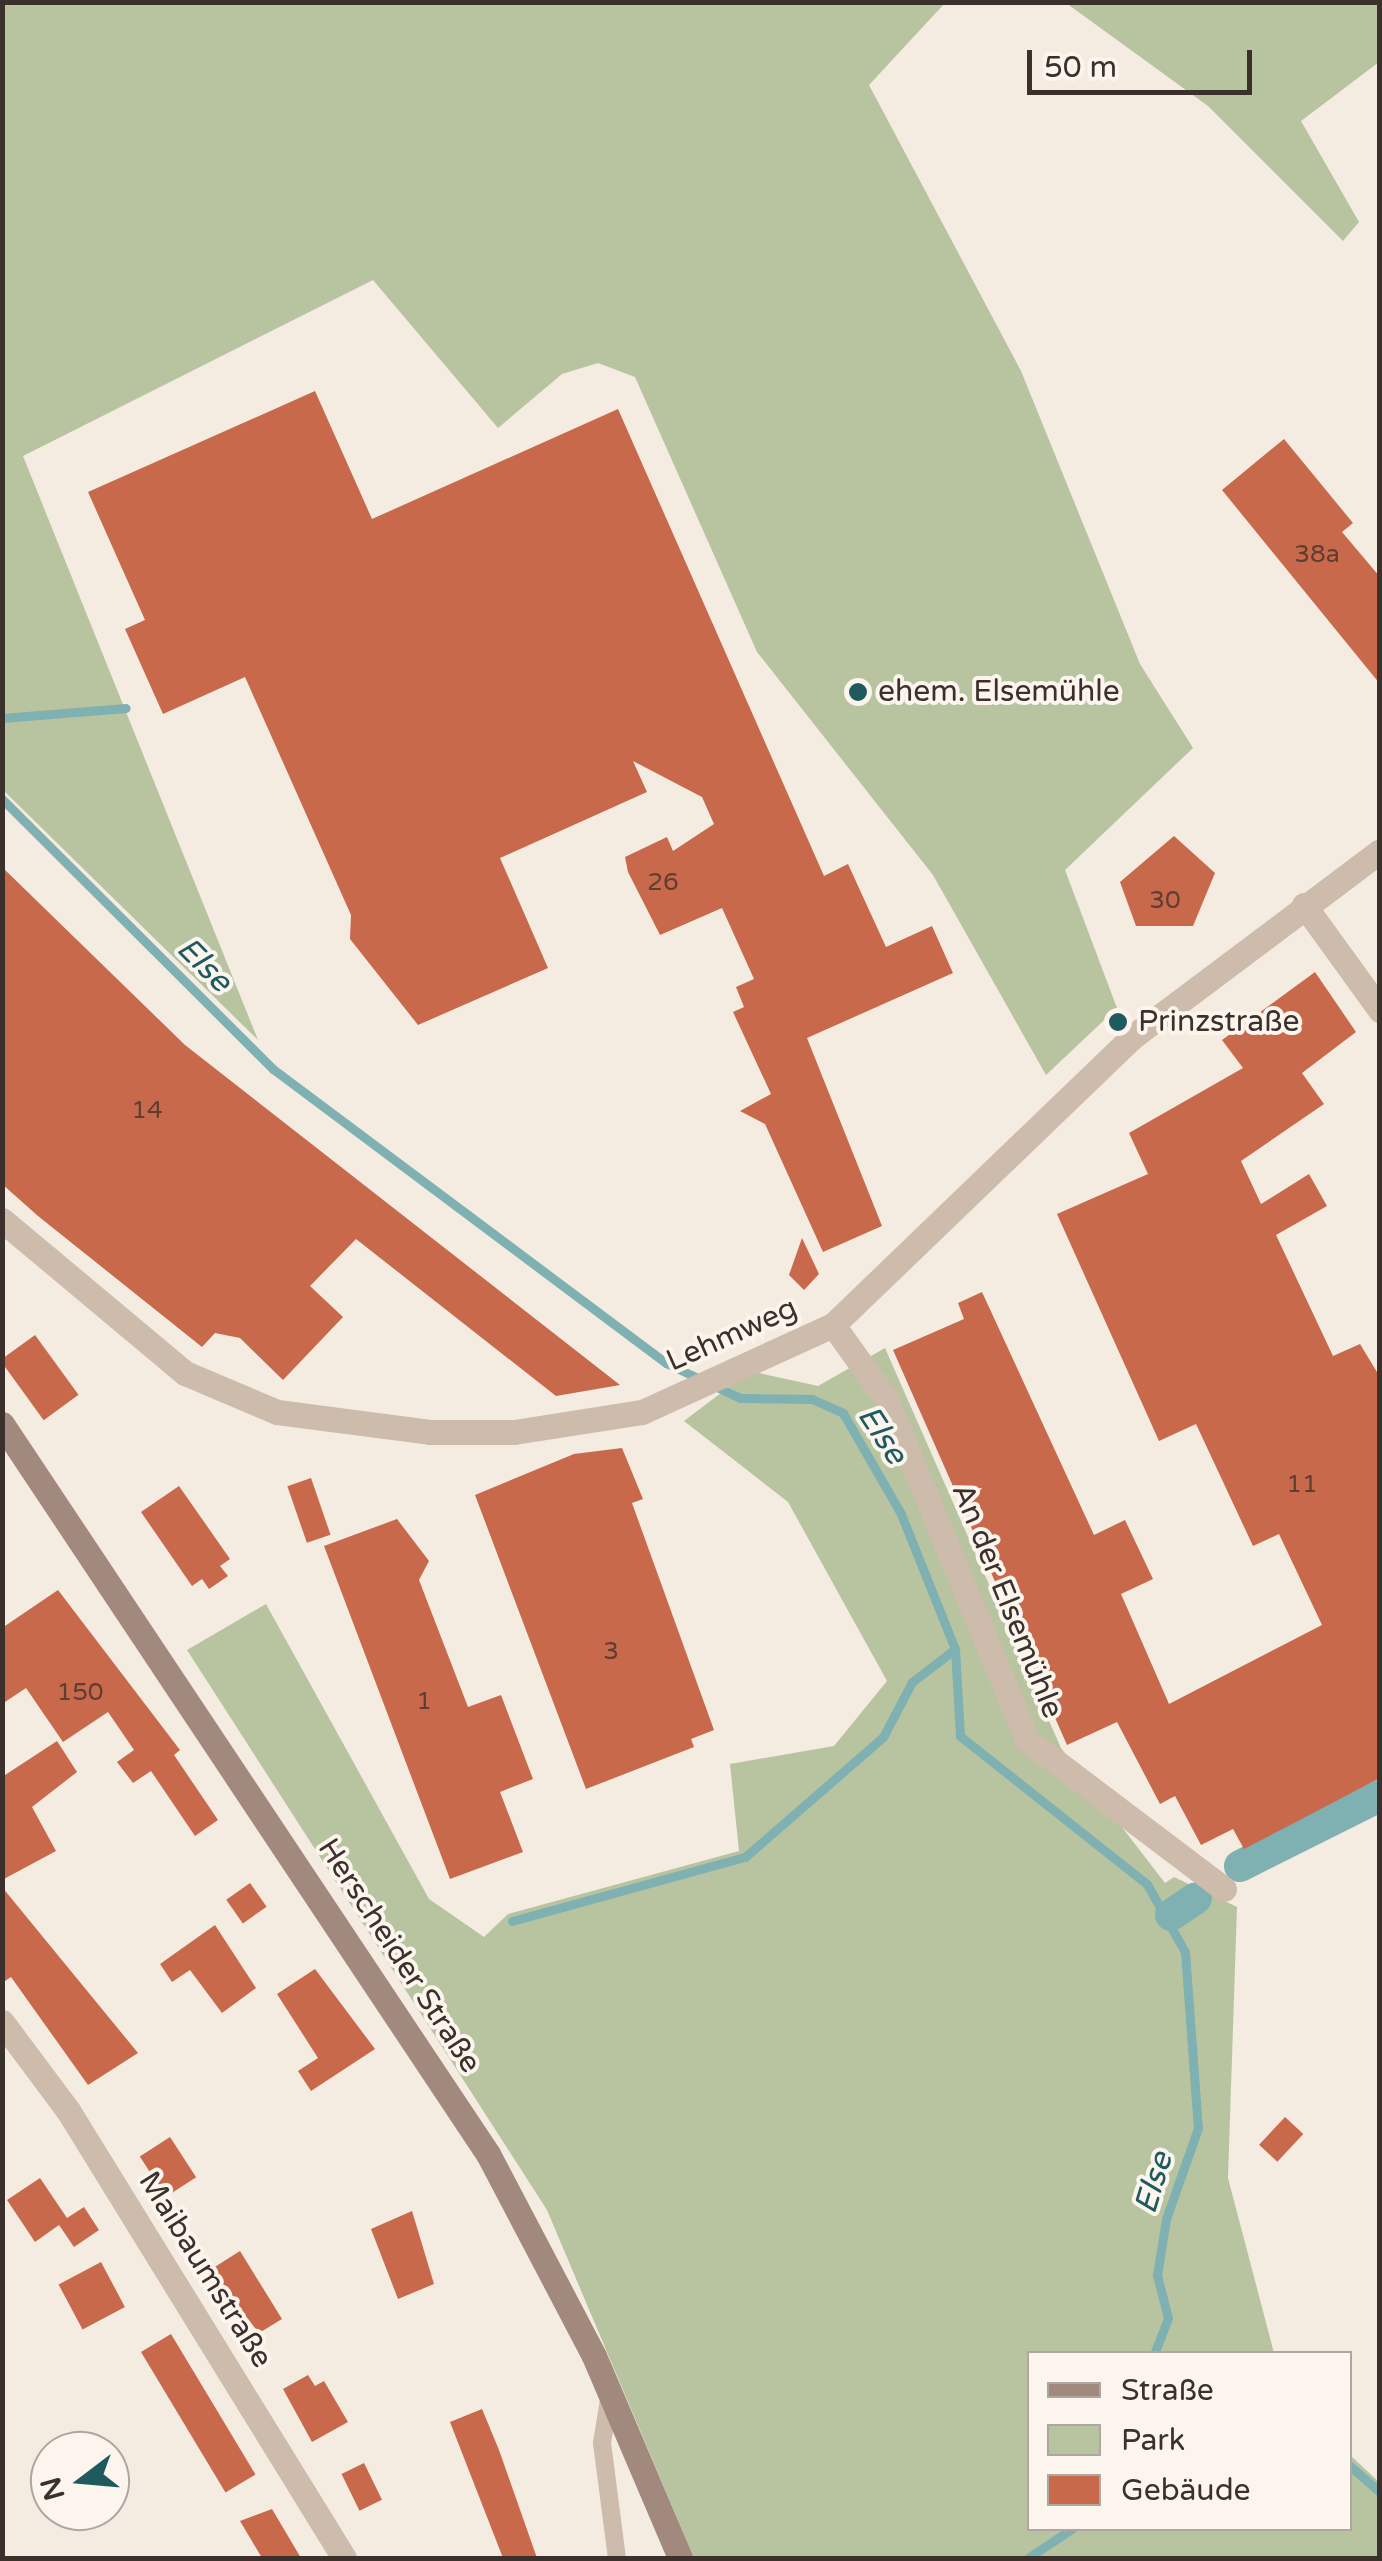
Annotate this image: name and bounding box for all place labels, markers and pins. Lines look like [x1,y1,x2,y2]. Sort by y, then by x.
place label: ehem. Elsemühle [878,674,1120,710]
marker: ehem. Elsemühle [847,681,869,703]
place label: Prinzstraße [1138,1004,1299,1040]
marker: Prinzstraße [1107,1011,1129,1033]

